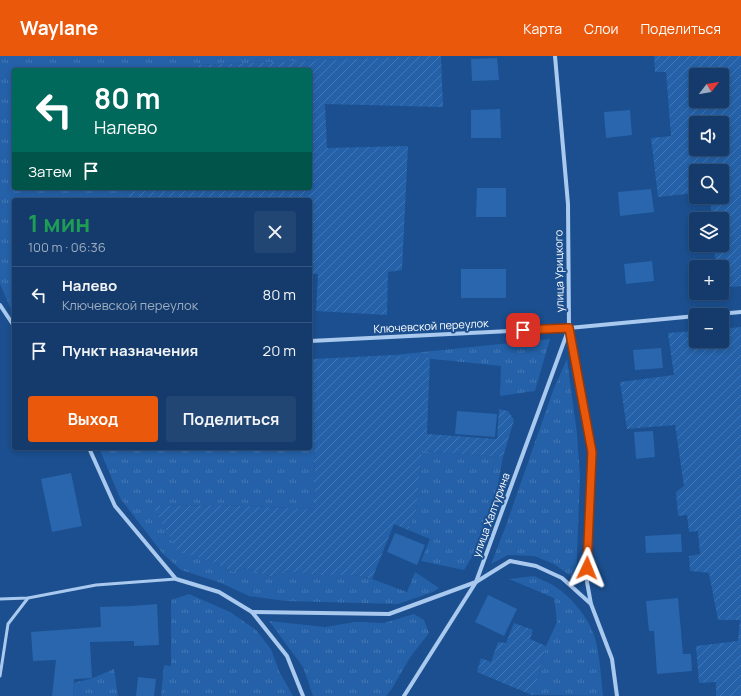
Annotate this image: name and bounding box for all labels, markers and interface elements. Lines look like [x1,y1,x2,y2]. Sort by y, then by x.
text: Waylane [20,15,98,41]
text: Карта [523,19,562,38]
text: Слои [584,19,618,38]
text: Поделиться [640,19,721,38]
north arrow [689,68,729,108]
map controls [689,68,729,348]
text: 80 m [94,79,160,117]
icon: left [28,84,80,136]
text: Налево [94,115,158,139]
button: sound [689,116,729,156]
icon: arrive [80,160,102,182]
text: Затем [28,161,72,182]
button: search [689,164,729,204]
text: 1 мин [28,206,90,239]
button: close [254,211,296,253]
button: layers [689,212,729,252]
street label: улица Урицкого [550,229,567,312]
text: 100 m · 06:36 [28,238,106,256]
button: + [689,260,729,300]
text: Налево [62,275,117,296]
icon: left [28,284,50,306]
text: 80 m [262,284,296,305]
text: Ключевской переулок [62,296,198,314]
button: − [689,308,729,348]
pin [506,313,540,347]
street label: Ключевской переулок [373,315,489,336]
icon: arrive [512,319,534,341]
icon: arrive [28,340,50,362]
text: Пункт назначения [62,340,198,361]
text: 20 m [263,340,296,361]
button: Выход [28,396,158,442]
button: Поделиться [166,396,296,442]
street label: улица Халтурина [468,470,513,559]
position arrow [566,547,608,589]

